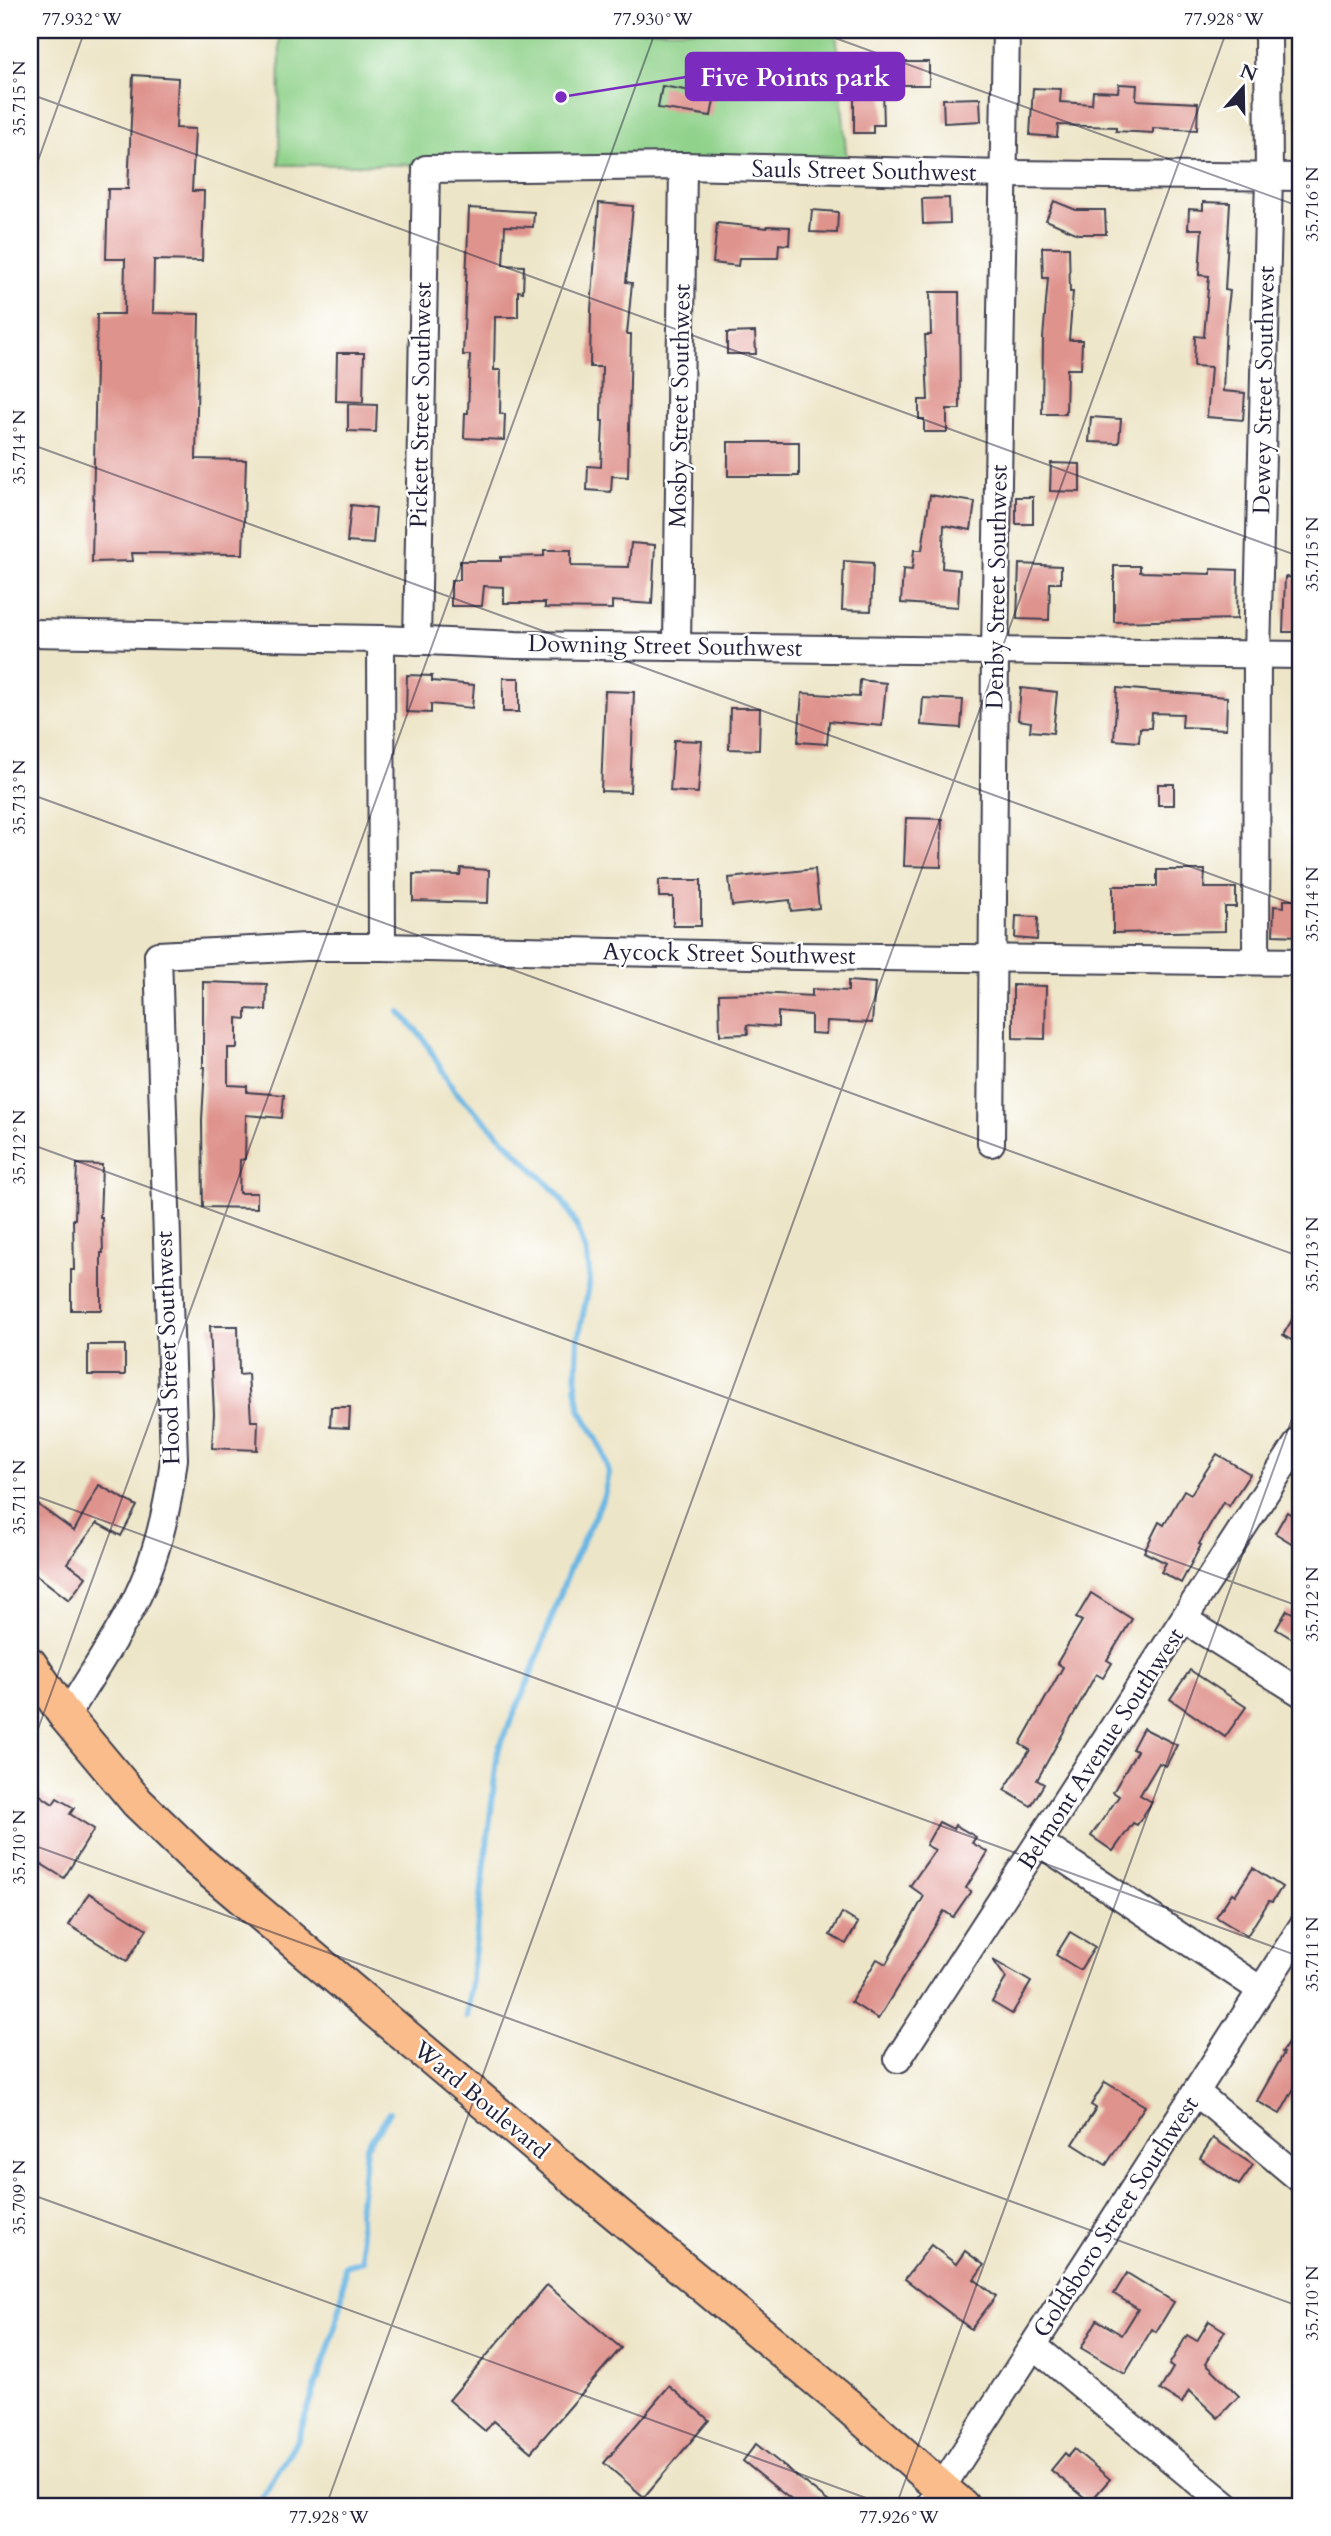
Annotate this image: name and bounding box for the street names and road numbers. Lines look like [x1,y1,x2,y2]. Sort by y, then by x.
street label: Sauls Street Southwest [751,153,977,189]
street label: Dewey Street Southwest [1245,265,1283,515]
street label: Pickett Street Southwest [402,281,440,528]
street label: Mosby Street Southwest [661,283,699,529]
street label: Denby Street Southwest [978,464,1016,710]
street label: Downing Street Southwest [527,627,803,665]
street label: Aycock Street Southwest [602,935,856,973]
street label: Hood Street Southwest [147,1230,189,1466]
street label: Belmont Avenue Southwest [1010,1621,1192,1877]
street label: Ward Boulevard [405,2033,556,2167]
street label: Goldsboro Street Southwest [1025,2090,1207,2344]

